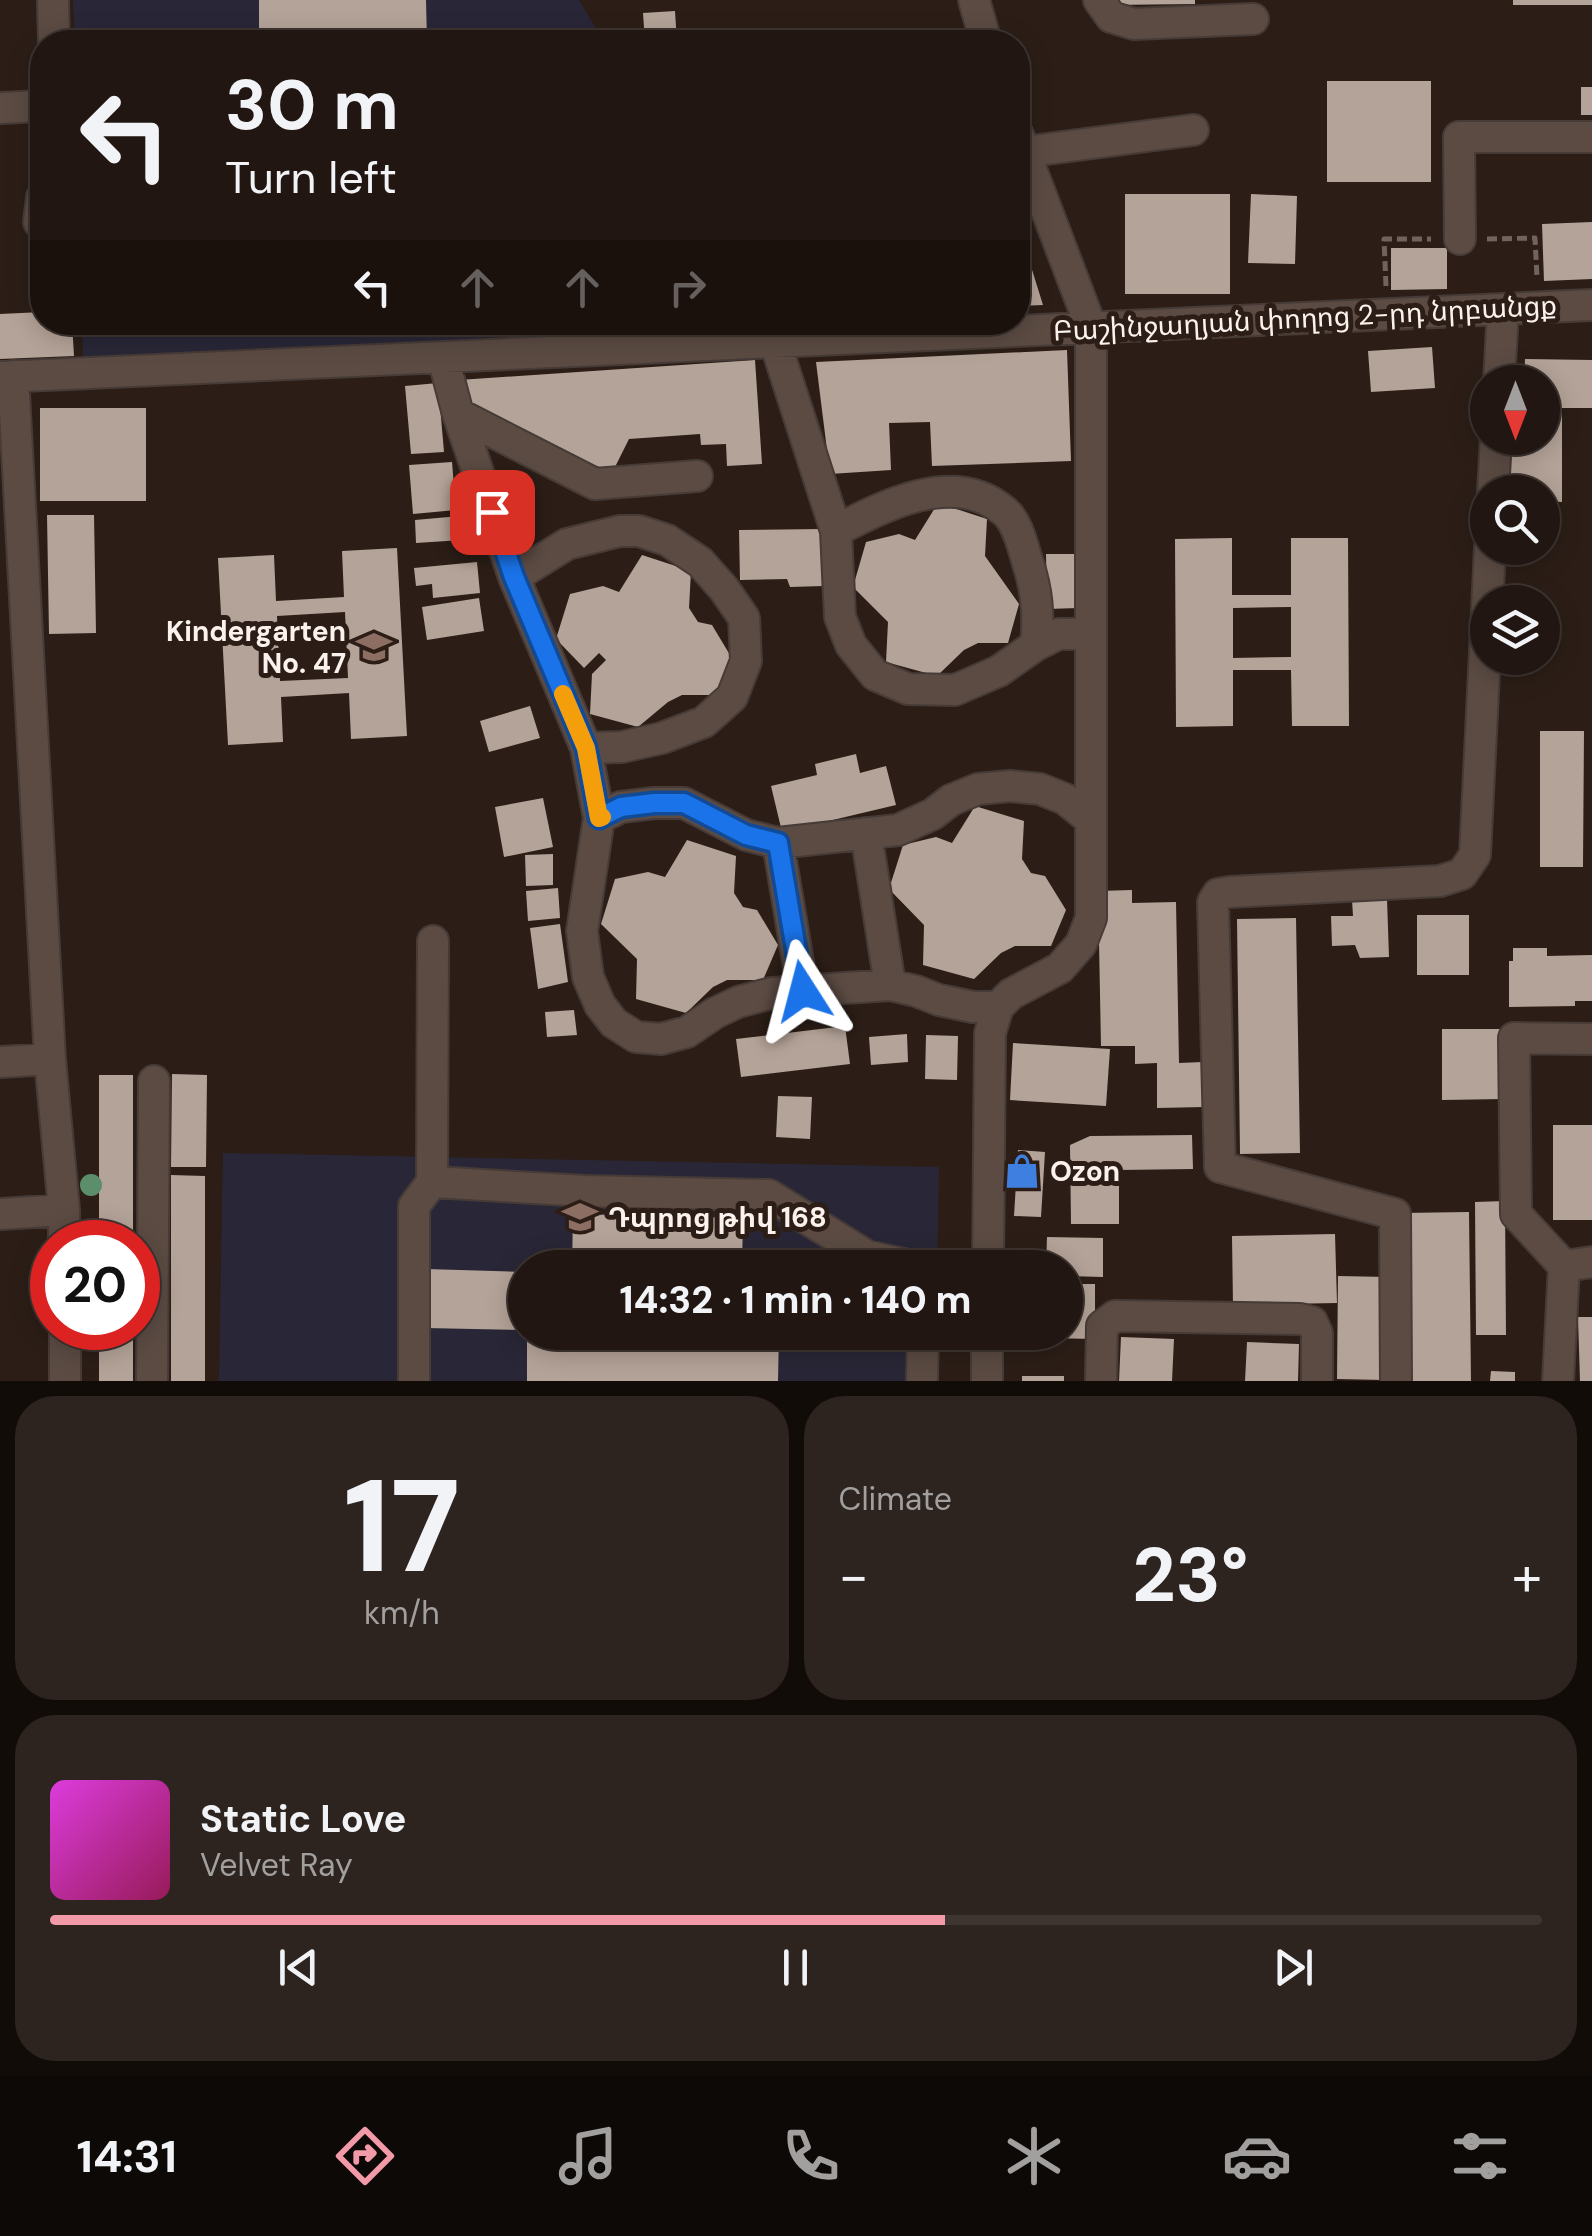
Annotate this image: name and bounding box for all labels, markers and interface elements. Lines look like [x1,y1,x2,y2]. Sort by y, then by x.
text: 30 m [225,60,399,151]
icon: left [60,70,190,200]
text: Turn left [225,148,397,207]
icon: left [345,260,400,315]
icon: ahead [450,260,505,315]
icon: ahead [555,260,610,315]
icon: right [660,260,715,315]
street label: Բաշինջաղյան փողոց 2-րդ նրբանցք [1052,286,1558,350]
north arrow [1470,365,1560,455]
map controls [1470,365,1560,675]
pin [450,470,535,555]
button: search [1470,475,1560,565]
icon: arrive [465,485,520,540]
button: layers [1470,585,1560,675]
place label: Kindergarten No. 47 [166,613,346,682]
school or university icon: Kindergarten No. 47 [355,628,393,666]
position arrow [751,939,855,1043]
shop icon: Ozon [1003,1152,1041,1190]
place label: Ozon [1050,1153,1120,1190]
school or university icon: Դպրոց թիվ 168 [561,1198,599,1236]
place label: Դպրոց թիվ 168 [608,1199,827,1236]
speed limit sign: 20 [30,1220,160,1350]
text: 14:32 · 1 min · 140 m [620,1275,972,1325]
text: 17 [343,1442,460,1611]
text: Climate [839,1478,952,1520]
text: 23° [1132,1527,1248,1624]
text: − [839,1540,869,1612]
text: + [1512,1540,1542,1612]
text: km/h [364,1592,440,1634]
text: Static Love [200,1794,406,1844]
text: Velvet Ray [200,1844,353,1886]
icon: previous [271,1940,326,1995]
icon: pause [768,1940,823,1995]
icon: next [1266,1940,1321,1995]
icon: directions [330,2121,400,2191]
icon: music [553,2121,623,2191]
icon: phone [776,2121,846,2191]
icon: climate [999,2121,1069,2191]
icon: car [1222,2121,1292,2191]
icon: filters [1445,2121,1515,2191]
text: 14:31 [77,2127,177,2186]

